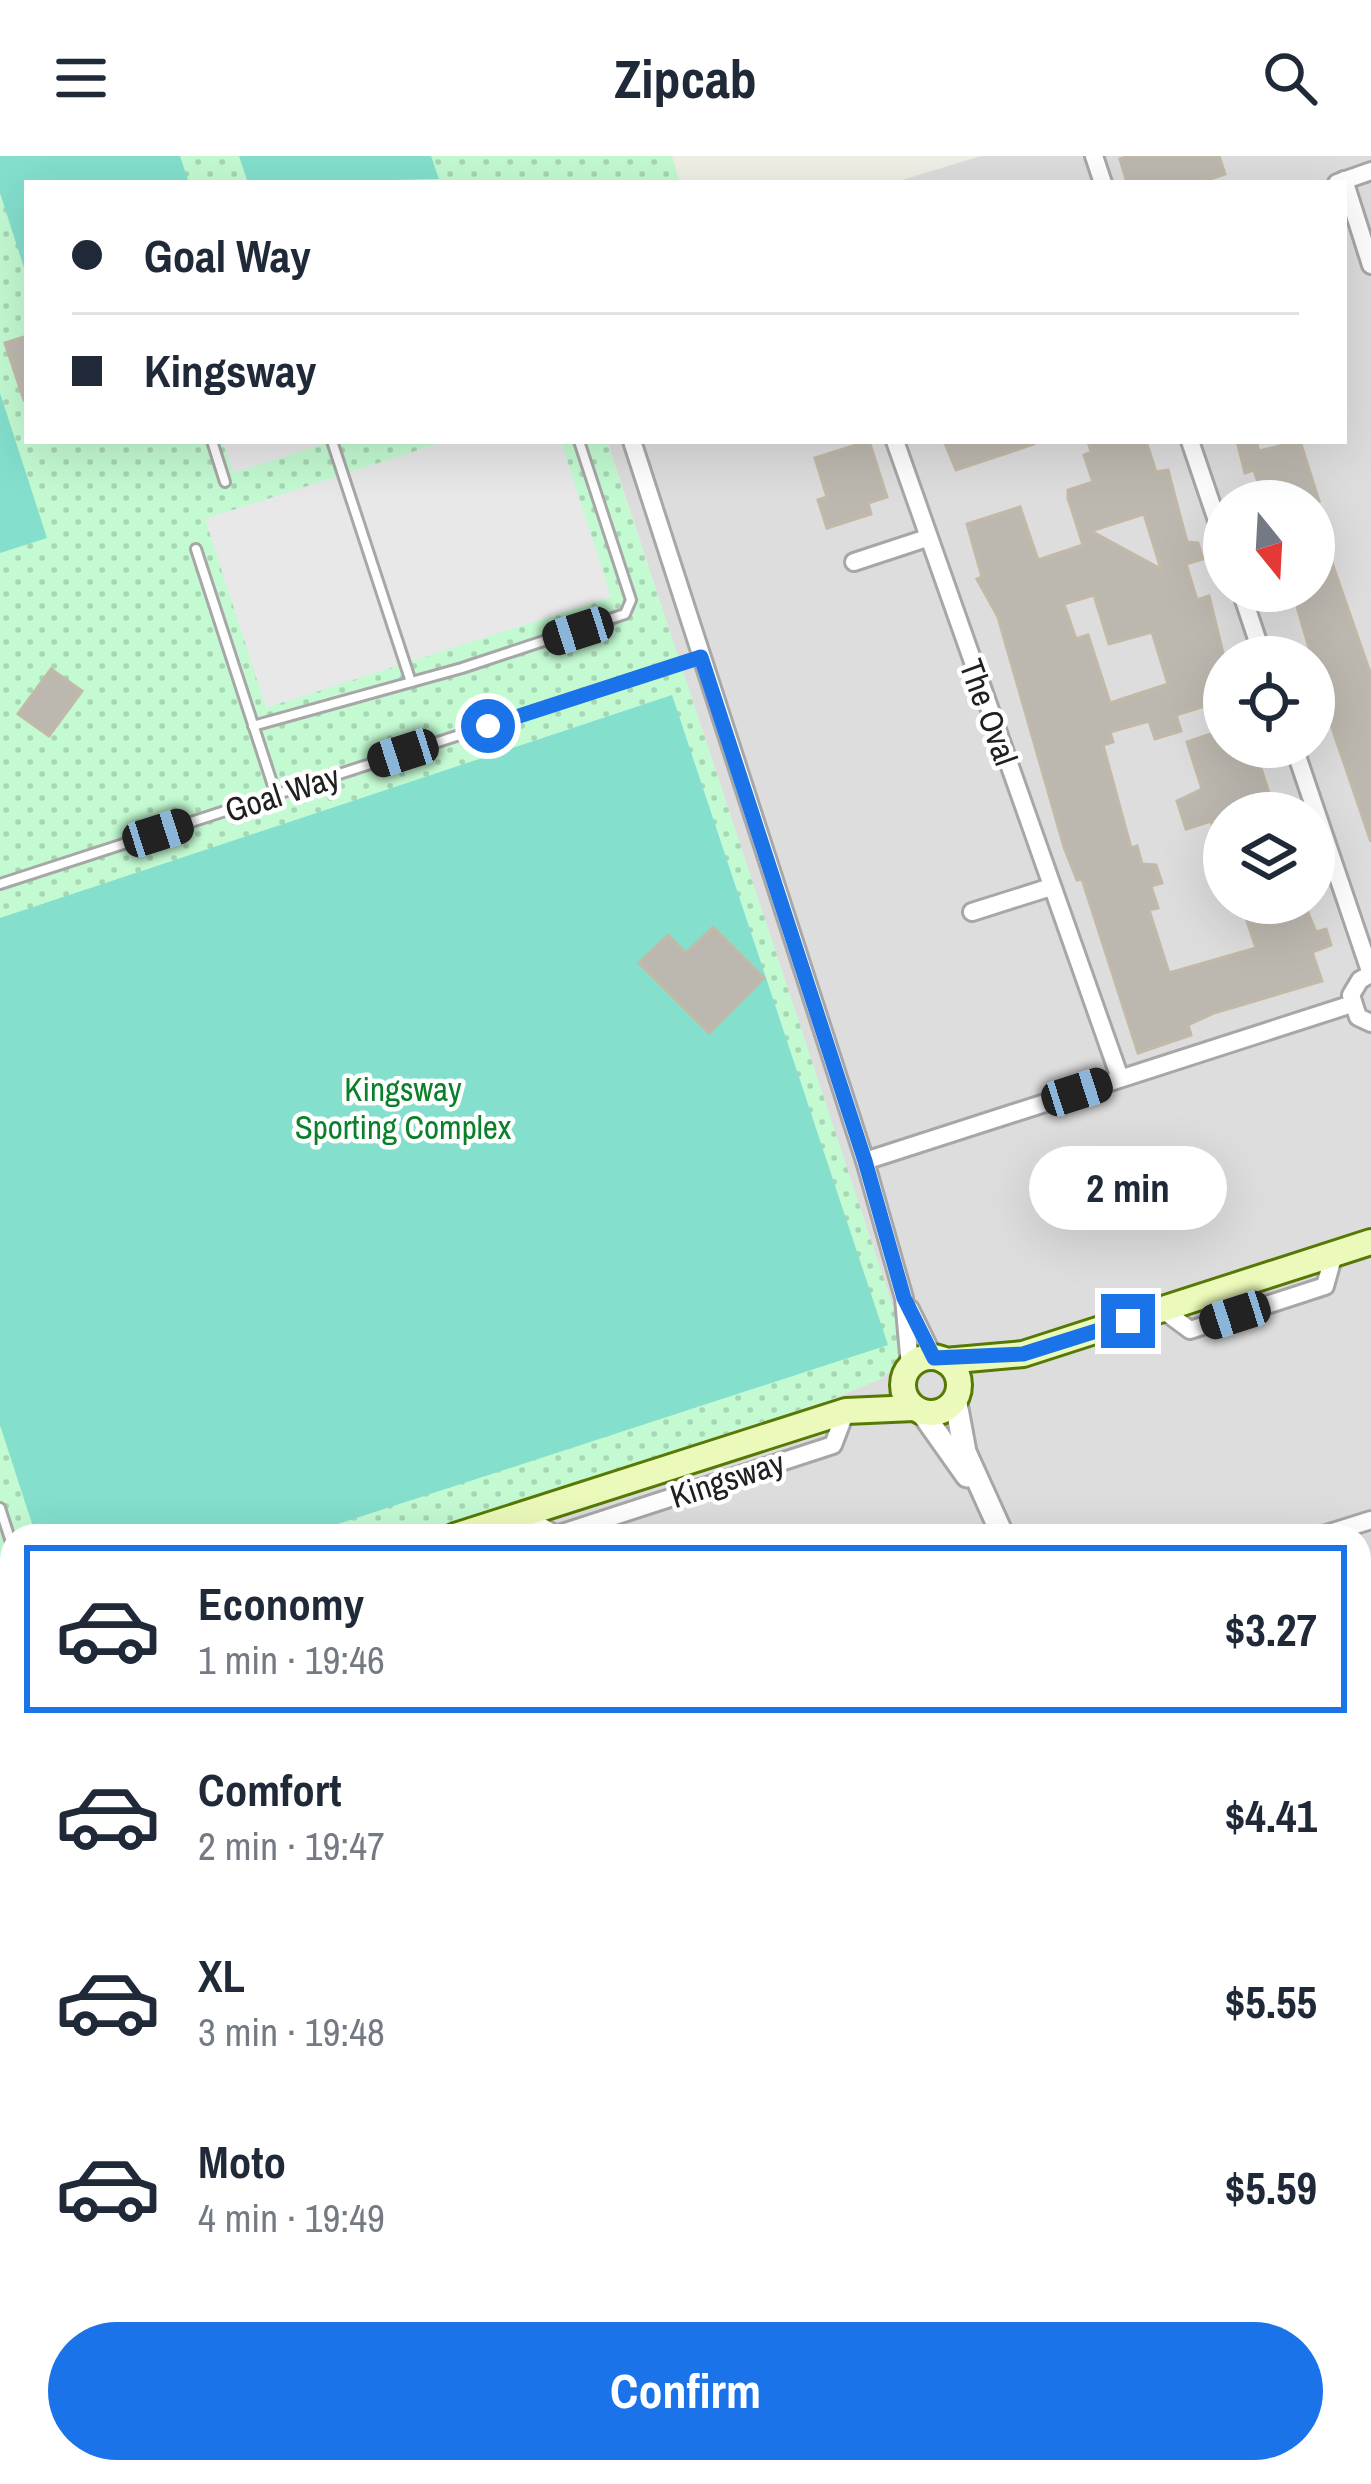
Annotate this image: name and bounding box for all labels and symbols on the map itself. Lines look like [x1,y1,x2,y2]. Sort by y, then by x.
north arrow [1203,480,1335,612]
car [538,603,618,659]
street label: The Oval [950,653,1028,771]
route start [461,699,515,753]
car [363,725,443,781]
street label: Goal Way [219,754,345,832]
car [118,805,198,861]
car [1037,1064,1117,1120]
park label: Kingsway Sporting Complex [295,1067,512,1149]
callout: 2 min [1029,1147,1227,1231]
car [1195,1287,1275,1343]
route end [1101,1294,1155,1348]
street label: Kingsway [664,1440,790,1518]

